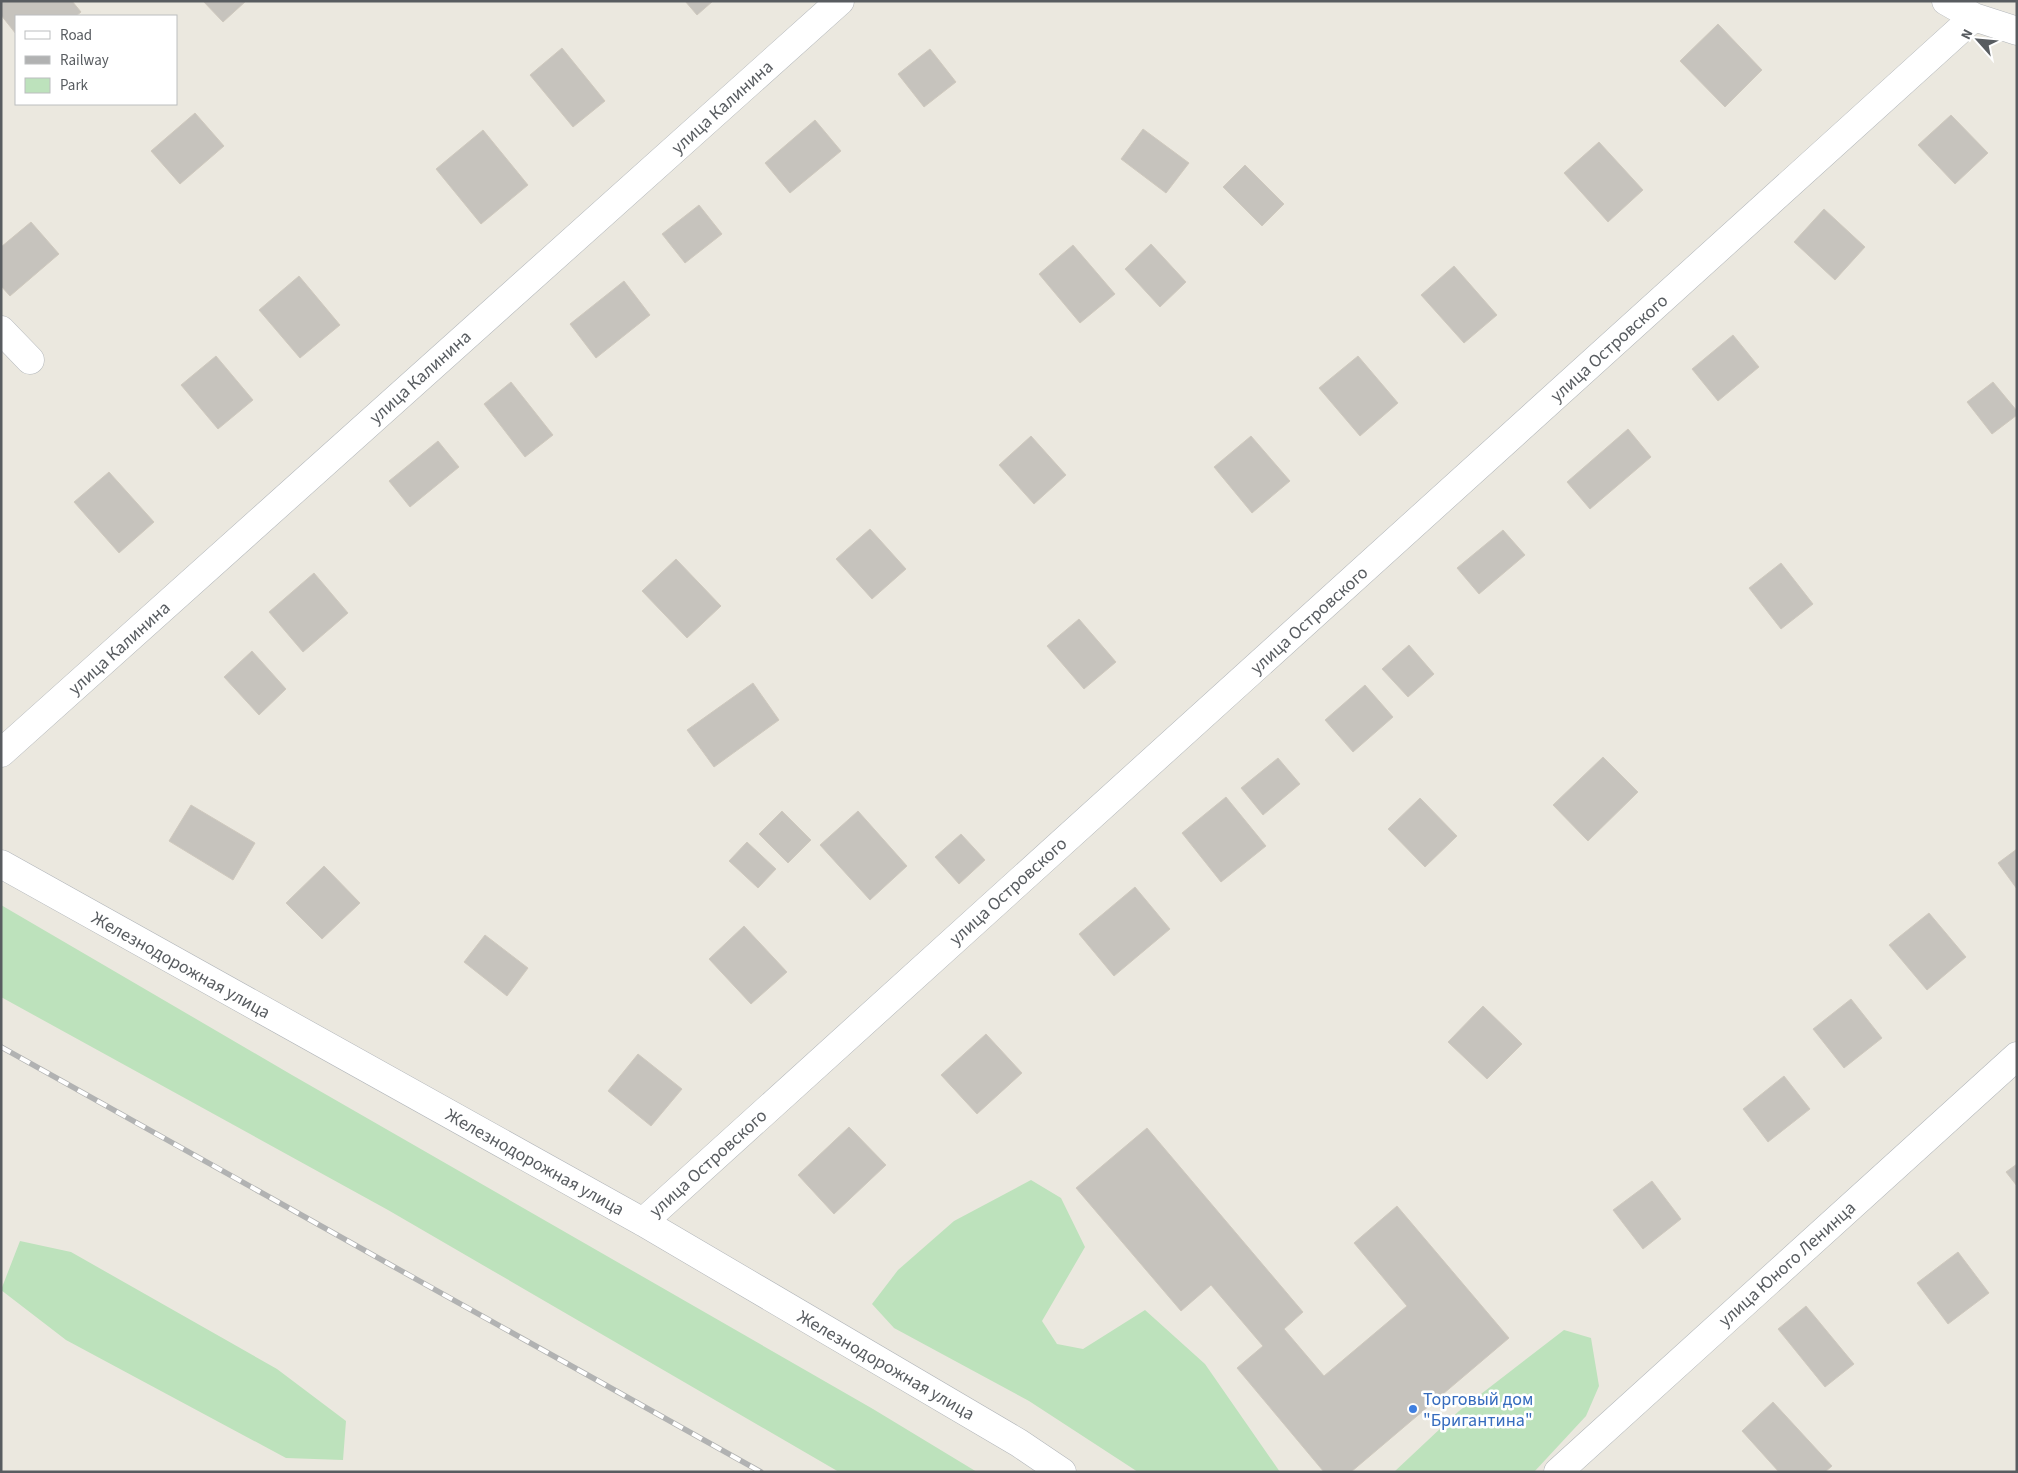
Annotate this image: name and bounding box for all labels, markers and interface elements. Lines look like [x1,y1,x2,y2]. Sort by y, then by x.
legend [15,15,178,105]
north arrow [1953,15,2003,65]
text: Road [60,25,92,46]
text: N [1956,26,1978,43]
text: Railway [60,50,109,71]
street label: улица Калинина [666,55,779,160]
text: Park [60,75,89,96]
street label: улица Островского [1545,289,1674,408]
street label: улица Калинина [364,325,477,430]
street label: улица Островского [1245,561,1374,680]
street label: улица Калинина [63,596,176,701]
street label: улица Островского [944,832,1073,951]
street label: Железнодорожная улица [87,906,275,1025]
street label: Железнодорожная улица [441,1103,629,1222]
street label: улица Островского [644,1104,773,1223]
street label: улица Юного Ленинца [1713,1196,1861,1333]
street label: Железнодорожная улица [792,1304,979,1427]
place label: Торговый дом "Бригантина" [1423,1387,1533,1433]
marker: Торговый дом "Бригантина" [1407,1403,1419,1415]

